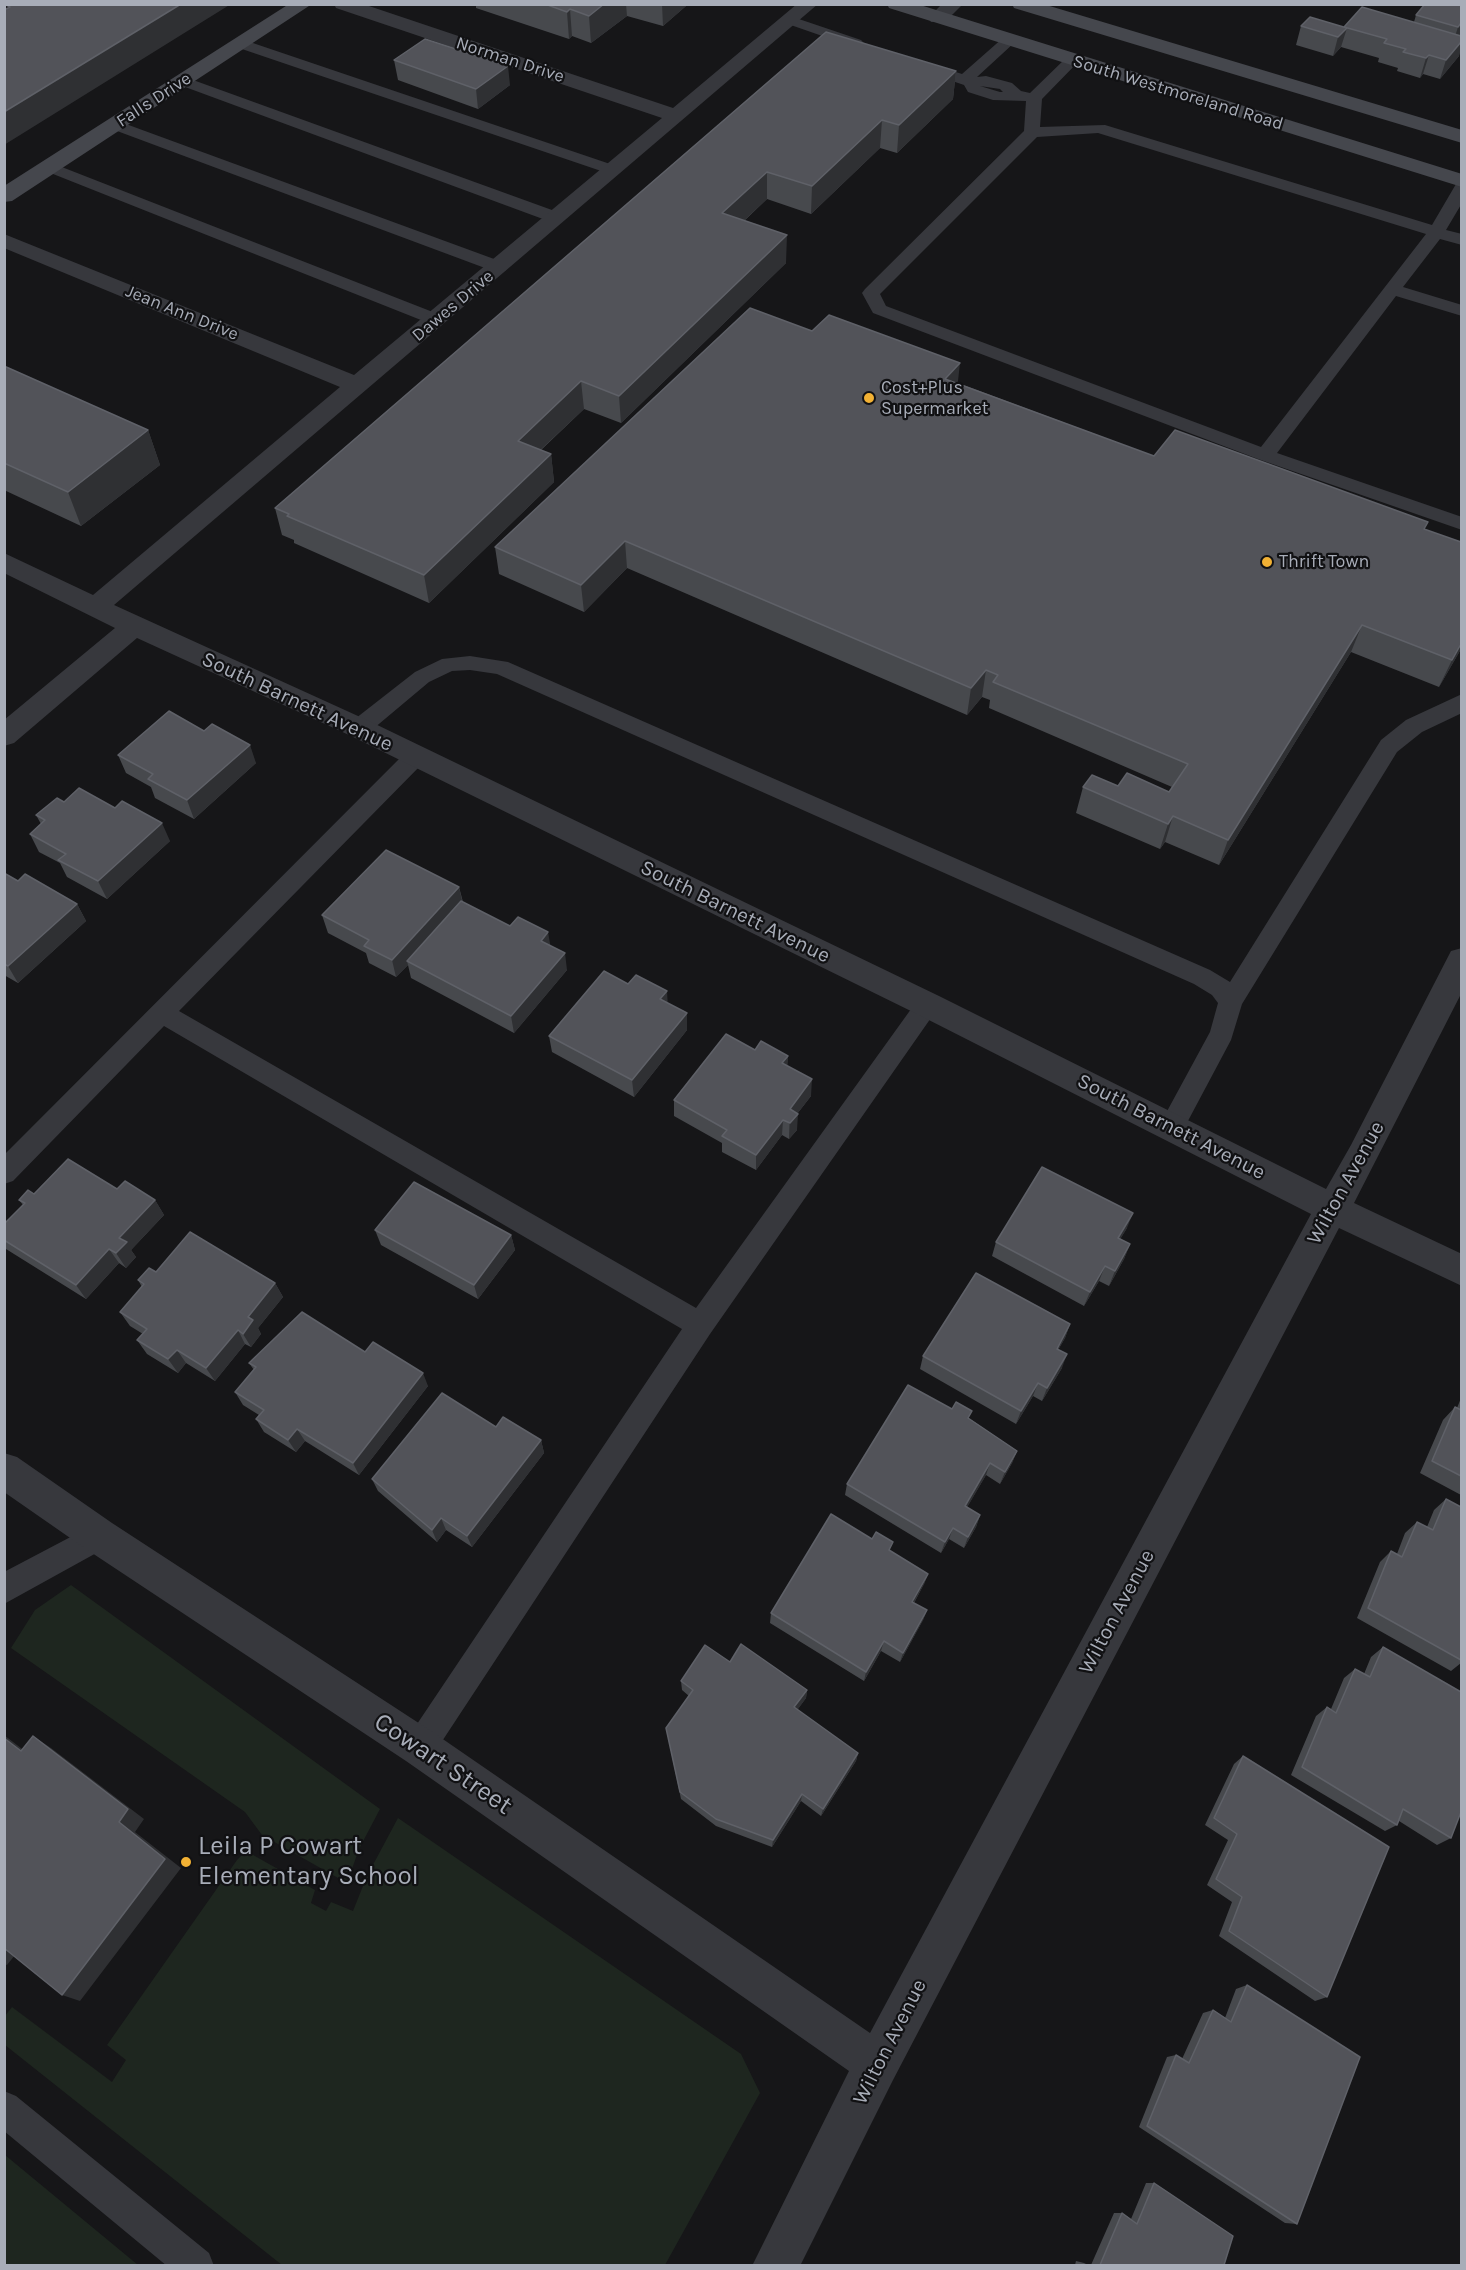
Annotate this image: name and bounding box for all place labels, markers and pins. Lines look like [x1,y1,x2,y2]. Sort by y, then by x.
place label: Cost+Plus Supermarket [881,377,988,420]
marker: Cost+Plus Supermarket [862,391,876,405]
place label: Thrift Town [1279,551,1369,573]
marker: Thrift Town [1260,555,1274,569]
place label: Leila P Cowart Elementary School [198,1831,419,1892]
marker: Leila P Cowart Elementary School [179,1855,193,1869]

